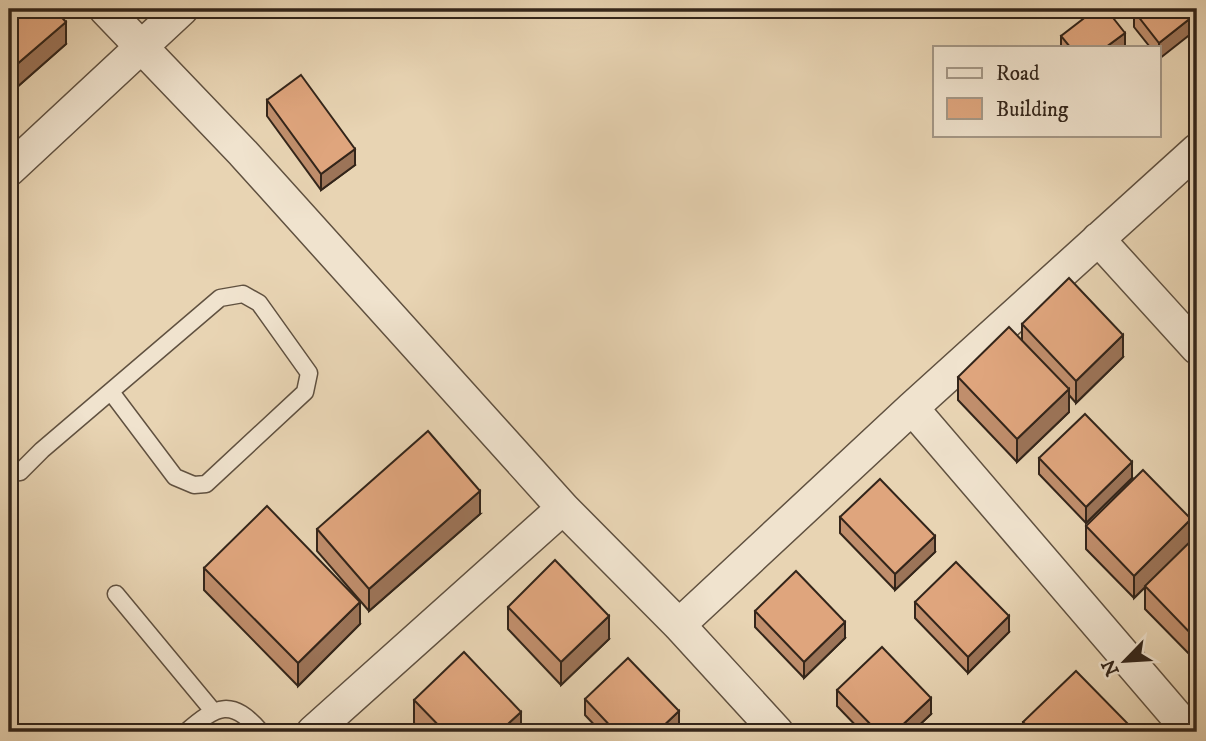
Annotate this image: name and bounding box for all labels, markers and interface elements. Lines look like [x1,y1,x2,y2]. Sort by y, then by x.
legend [933,46,1160,136]
text: Road [996,61,1040,87]
text: Building [996,97,1069,123]
north arrow [1090,626,1160,696]
text: N [1097,655,1125,679]

